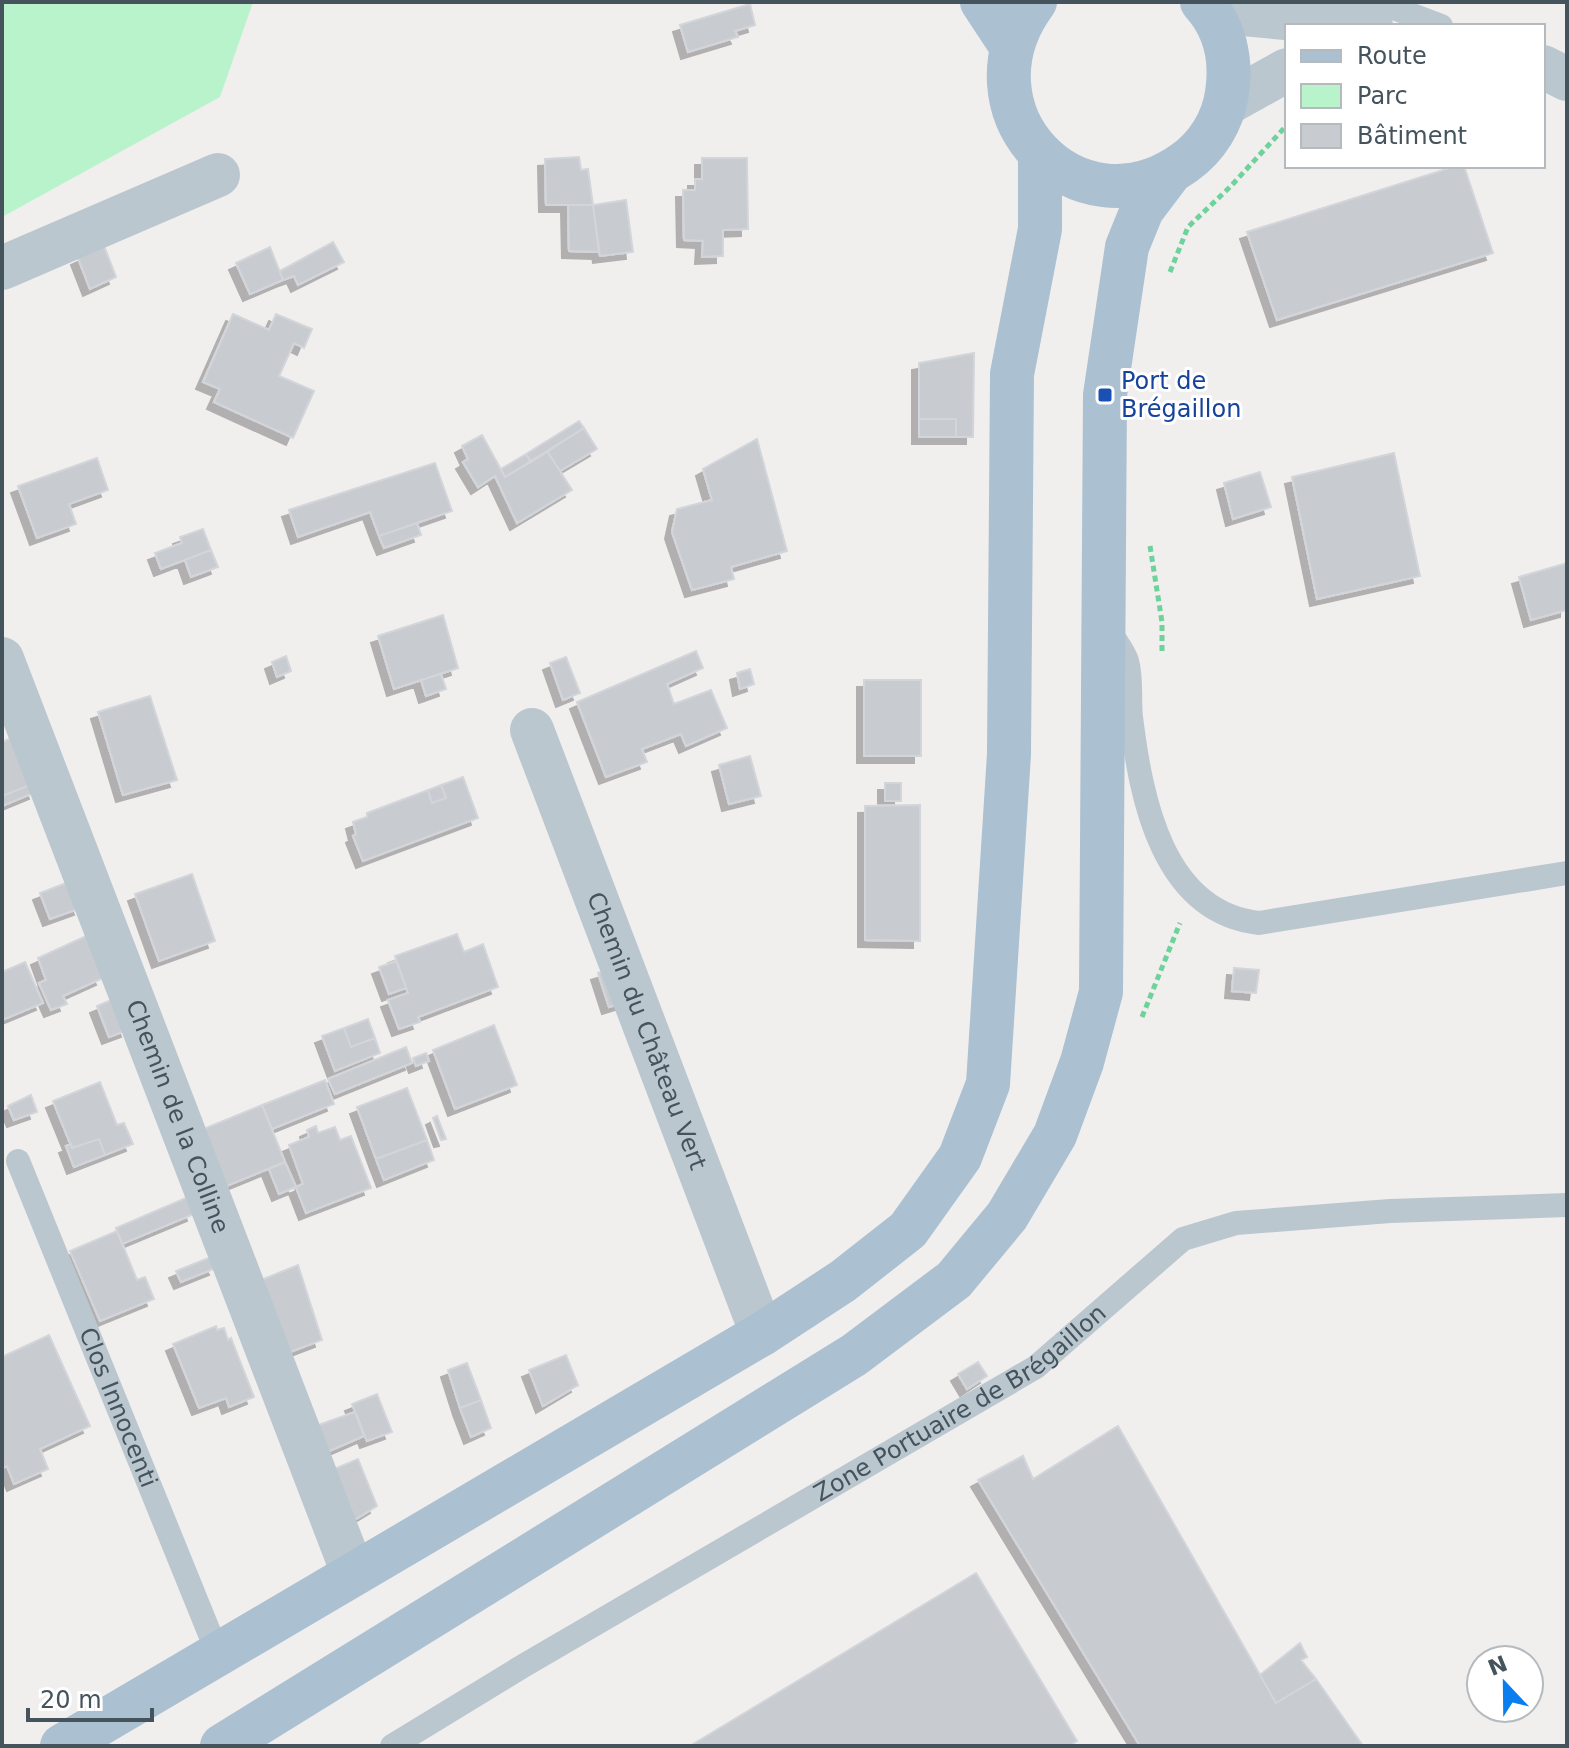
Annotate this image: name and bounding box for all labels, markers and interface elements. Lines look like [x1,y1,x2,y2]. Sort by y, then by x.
legend [1285,24,1545,168]
text: Route [1357,42,1427,70]
text: Parc [1357,82,1408,110]
text: Bâtiment [1357,122,1467,150]
place label: Port de Brégaillon [1121,367,1241,423]
marker: Port de Brégaillon [1096,386,1114,404]
street label: Chemin du Château Vert [581,888,712,1174]
street label: Chemin de la Colline [120,996,235,1237]
street label: Zone Portuaire de Brégaillon [809,1299,1112,1507]
street label: Clos Innocenti [73,1324,163,1491]
north arrow [1465,1644,1545,1724]
text: N [1484,1651,1511,1681]
scale bar [28,1672,152,1722]
text: 20 m [40,1686,102,1714]

